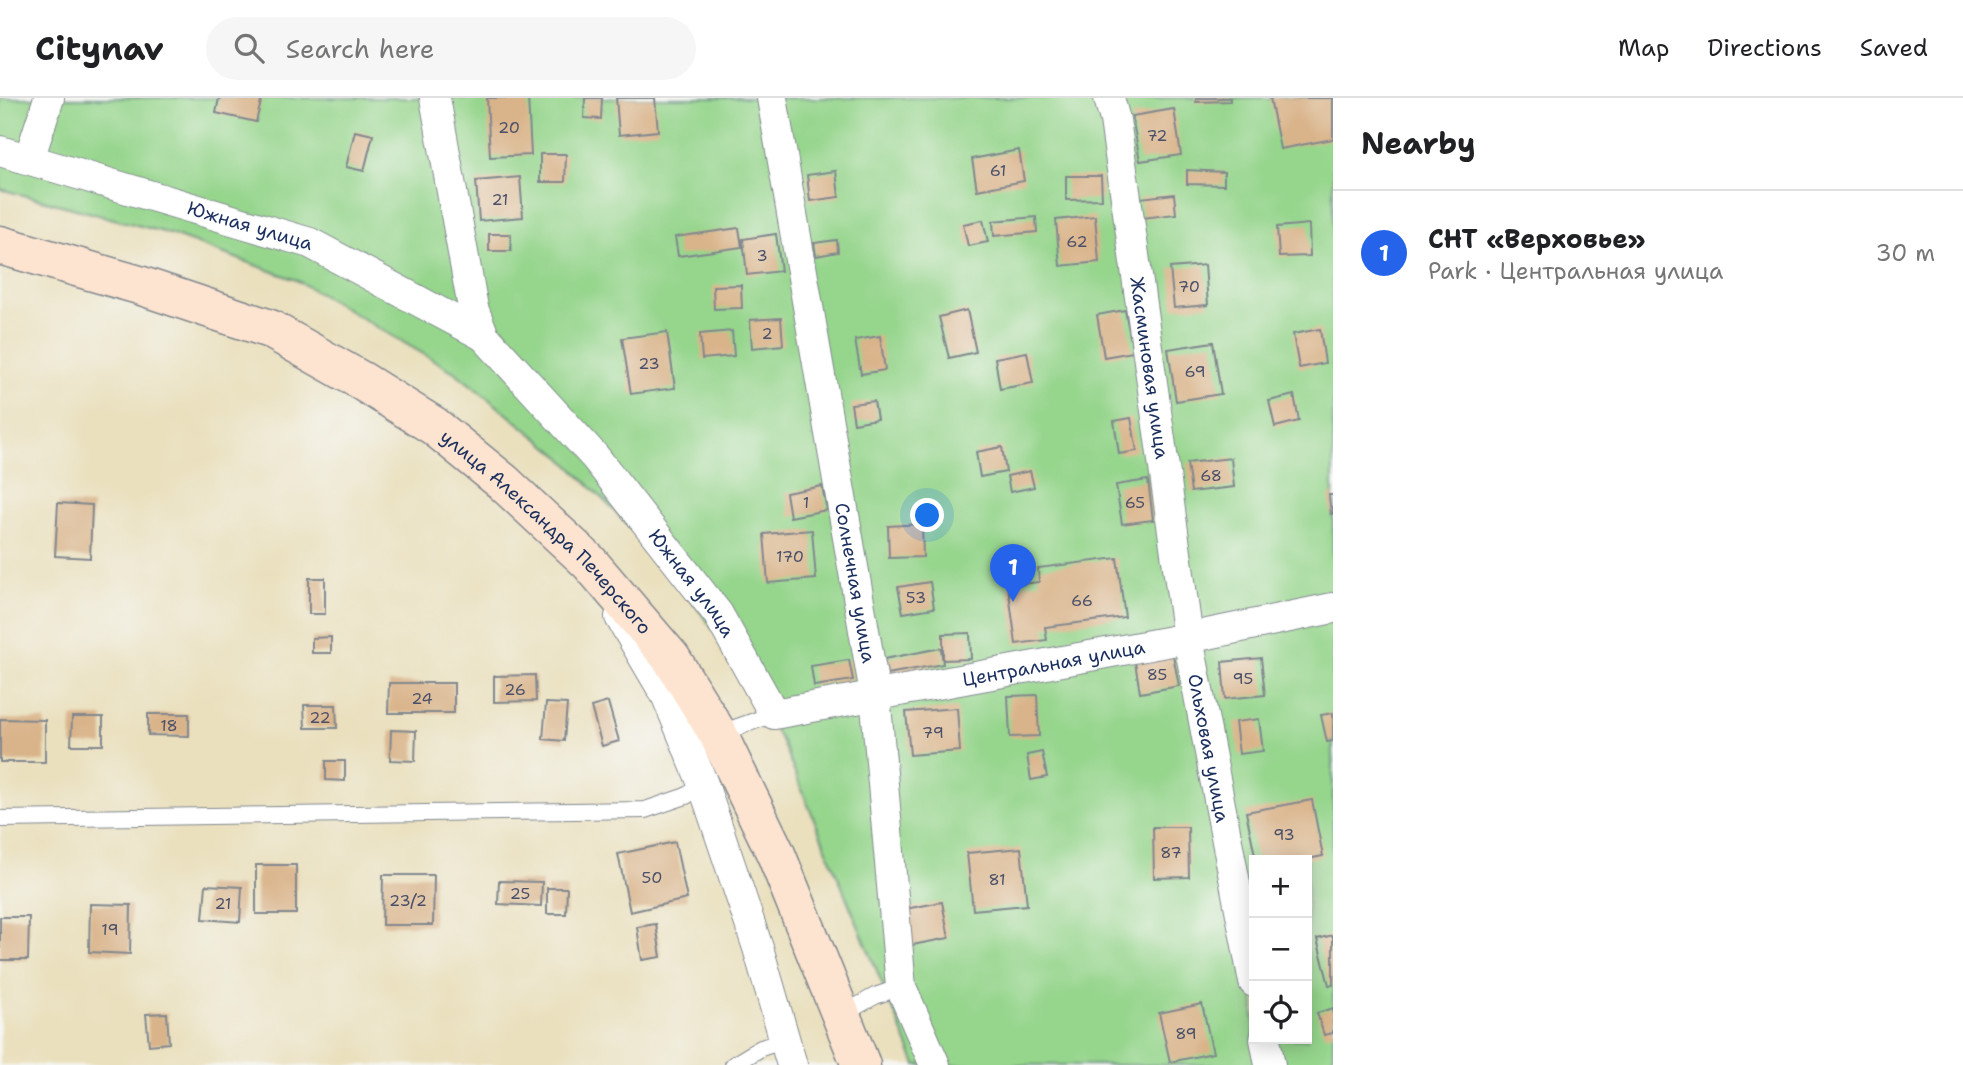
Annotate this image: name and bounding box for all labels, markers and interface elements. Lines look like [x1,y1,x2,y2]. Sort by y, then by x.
search box [206,17,696,80]
text: Citynav [35,26,164,71]
icon: search [230,29,268,67]
text: Search here [286,31,434,66]
text: Map [1618,32,1669,64]
text: Directions [1707,32,1822,64]
text: Saved [1860,32,1928,64]
house number: 20 [498,117,520,138]
text: Nearby [1361,123,1476,164]
house number: 72 [1146,125,1168,146]
house number: 61 [990,160,1006,181]
house number: 21 [491,189,509,210]
street label: Южная улица [185,195,316,256]
text: СНТ «Верховье» [1428,221,1646,256]
house number: 62 [1066,231,1088,252]
text: 1 [1379,238,1389,268]
text: 30 m [1876,238,1935,268]
house number: 3 [756,245,768,266]
text: Park · Центральная улица [1428,256,1723,286]
street label: Жасминовая улица [1125,275,1175,461]
house number: 70 [1178,276,1200,297]
house number: 2 [761,323,773,344]
house number: 23 [638,353,660,374]
house number: 69 [1184,361,1206,382]
street label: улица Александра Печерского [435,424,658,639]
house number: 68 [1200,465,1222,486]
house number: 1 [803,492,809,513]
house number: 65 [1125,492,1145,513]
your location [910,498,944,532]
street label: Солнечная улица [830,501,882,665]
street label: Южная улица [643,524,741,642]
pin: 1 [990,544,1036,602]
house number: 170 [776,546,804,567]
house number: 53 [906,587,926,608]
house number: 66 [1071,590,1093,611]
street label: Центральная улица [960,634,1147,692]
house number: 85 [1147,664,1167,685]
house number: 95 [1233,668,1253,689]
street label: Ольховая улица [1183,672,1236,825]
house number: 26 [504,679,526,700]
house number: 24 [411,688,433,709]
house number: 22 [309,707,331,728]
house number: 18 [160,715,178,736]
house number: 79 [922,722,944,743]
house number: 93 [1273,824,1295,845]
house number: 87 [1160,842,1182,863]
map controls [1249,855,1312,1044]
button: + [1249,855,1312,918]
house number: 50 [642,867,662,888]
house number: 81 [988,869,1006,890]
house number: 25 [510,883,530,904]
house number: 23/2 [389,890,427,911]
house number: 21 [214,893,232,914]
button: − [1249,918,1312,981]
house number: 19 [101,919,119,940]
button: locate [1249,981,1312,1044]
house number: 89 [1175,1023,1197,1044]

